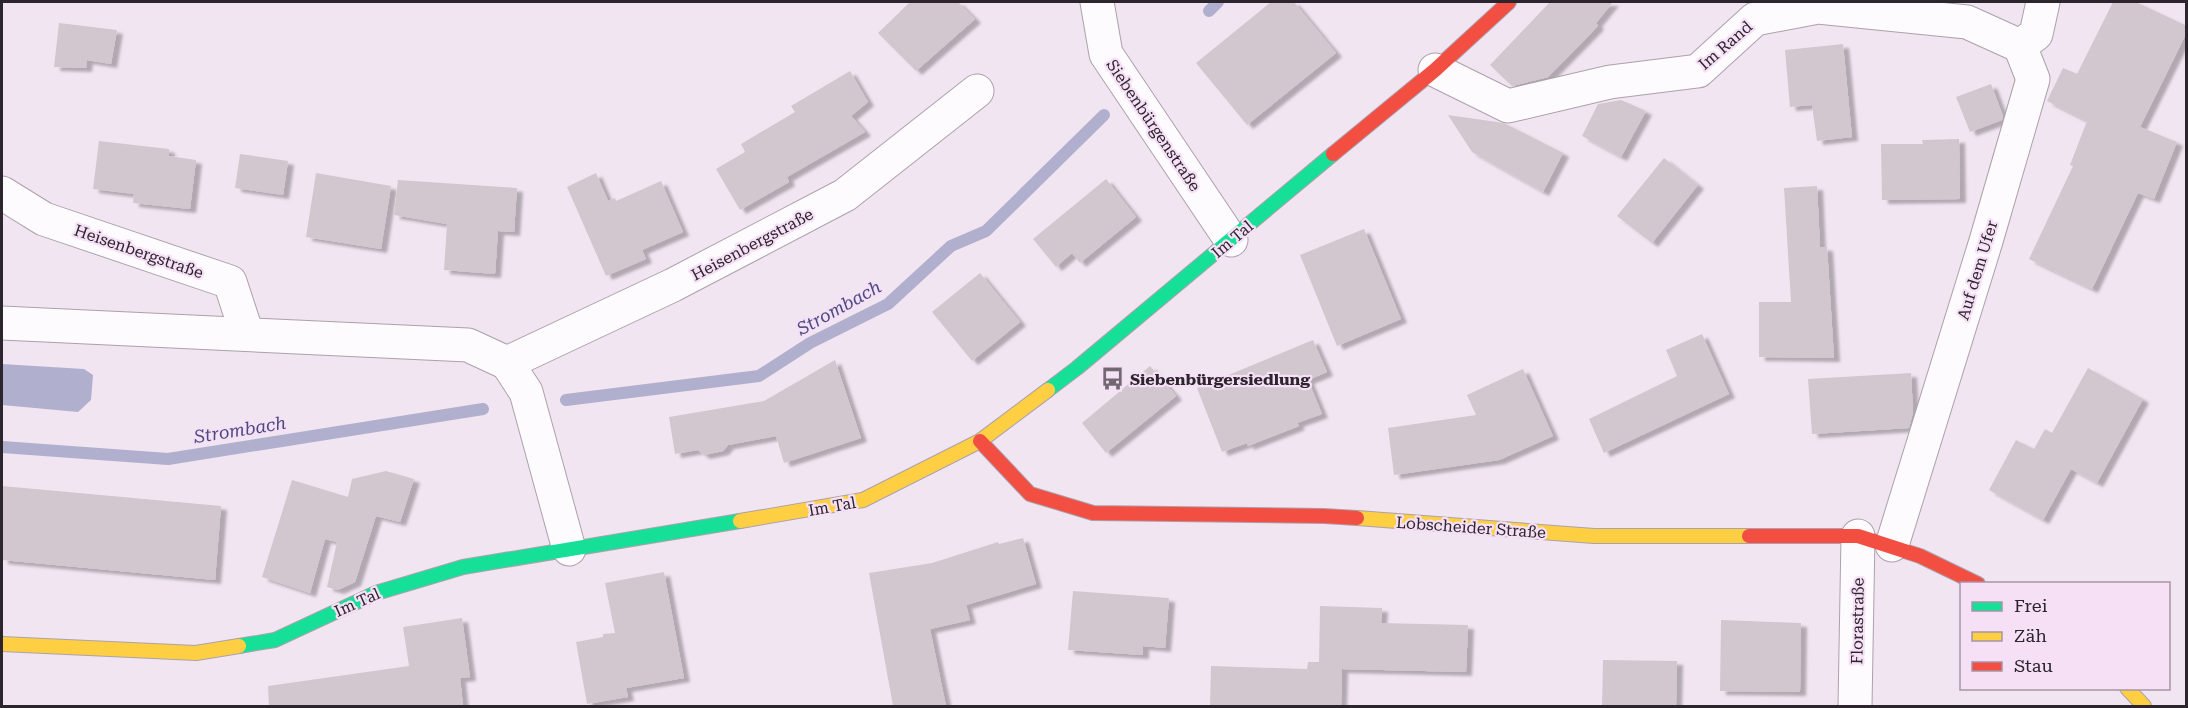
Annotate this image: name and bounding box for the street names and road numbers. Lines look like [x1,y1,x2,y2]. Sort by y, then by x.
street label: Im Rand [1695,17,1756,74]
street label: Siebenbürgenstraße [1102,56,1205,195]
street label: Heisenbergstraße [688,204,817,285]
street label: Im Tal [1208,217,1257,262]
street label: Auf dem Ufer [1953,218,2002,322]
street label: Heisenbergstraße [72,220,206,283]
street label: Im Tal [807,493,857,520]
street label: Lobscheider Straße [1395,513,1547,542]
street label: Florastraße [1847,577,1868,665]
street label: Im Tal [331,584,383,621]

